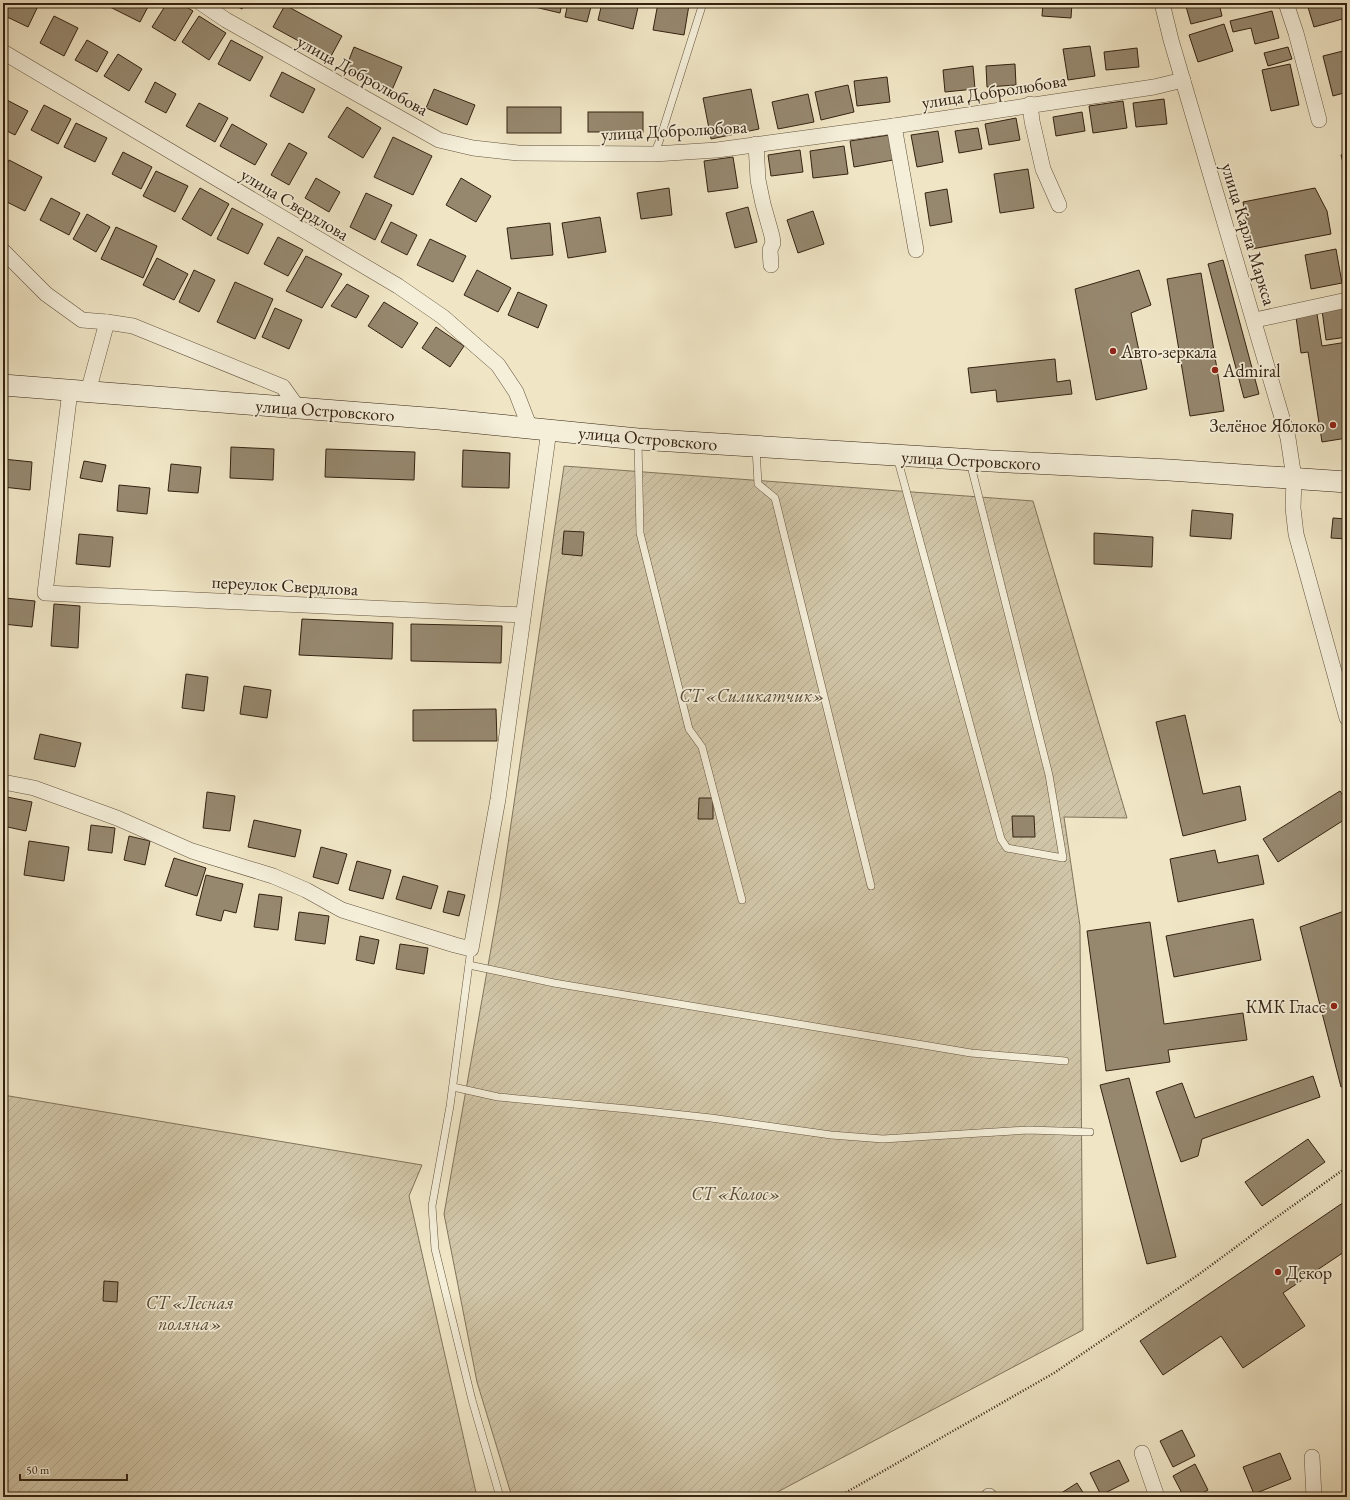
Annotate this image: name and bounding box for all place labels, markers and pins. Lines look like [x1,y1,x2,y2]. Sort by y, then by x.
place label: Авто-зеркала [1120,340,1218,363]
marker: Авто-зеркала [1108,346,1118,356]
place label: Admiral [1222,359,1281,382]
marker: Admiral [1210,365,1220,375]
place label: Зелёное Яблоко [1210,414,1325,437]
marker: Зелёное Яблоко [1328,420,1338,430]
place label: КМК Гласс [1245,995,1326,1018]
marker: КМК Гласс [1329,1001,1339,1011]
place label: Декор [1286,1261,1332,1284]
marker: Декор [1273,1267,1283,1277]

